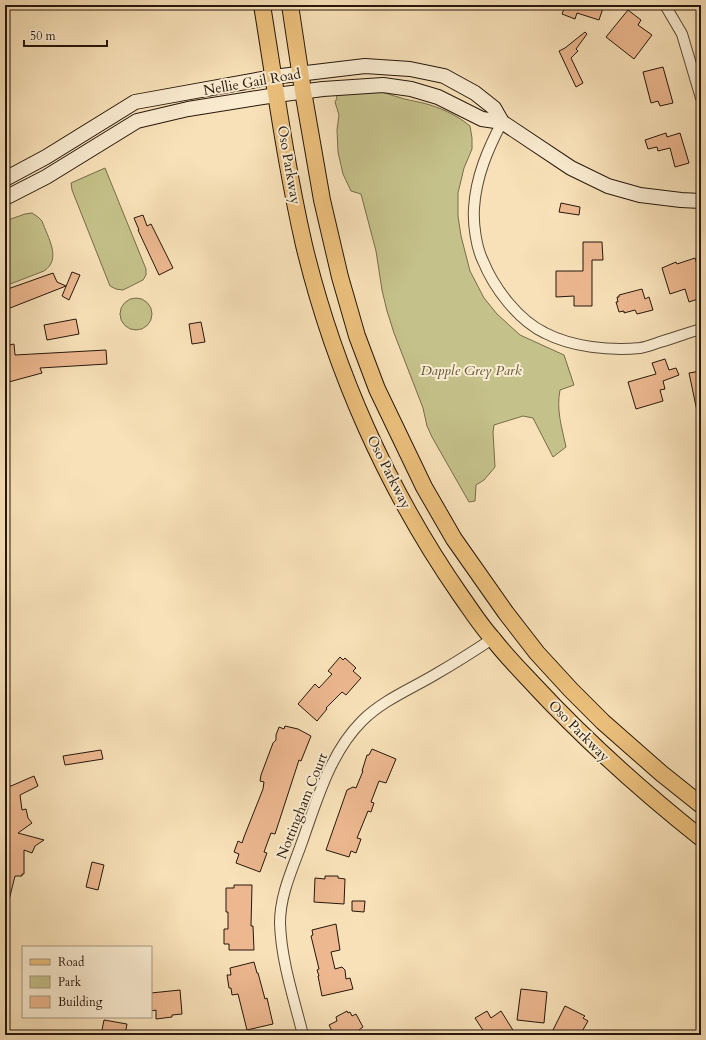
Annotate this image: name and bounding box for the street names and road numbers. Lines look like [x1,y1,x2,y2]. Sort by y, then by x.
street label: Nellie Gail Road [202,64,303,100]
street label: Oso Parkway [273,124,305,206]
street label: Oso Parkway [362,432,416,512]
street label: Oso Parkway [544,696,614,766]
street label: Nottingham Court [272,750,332,862]

